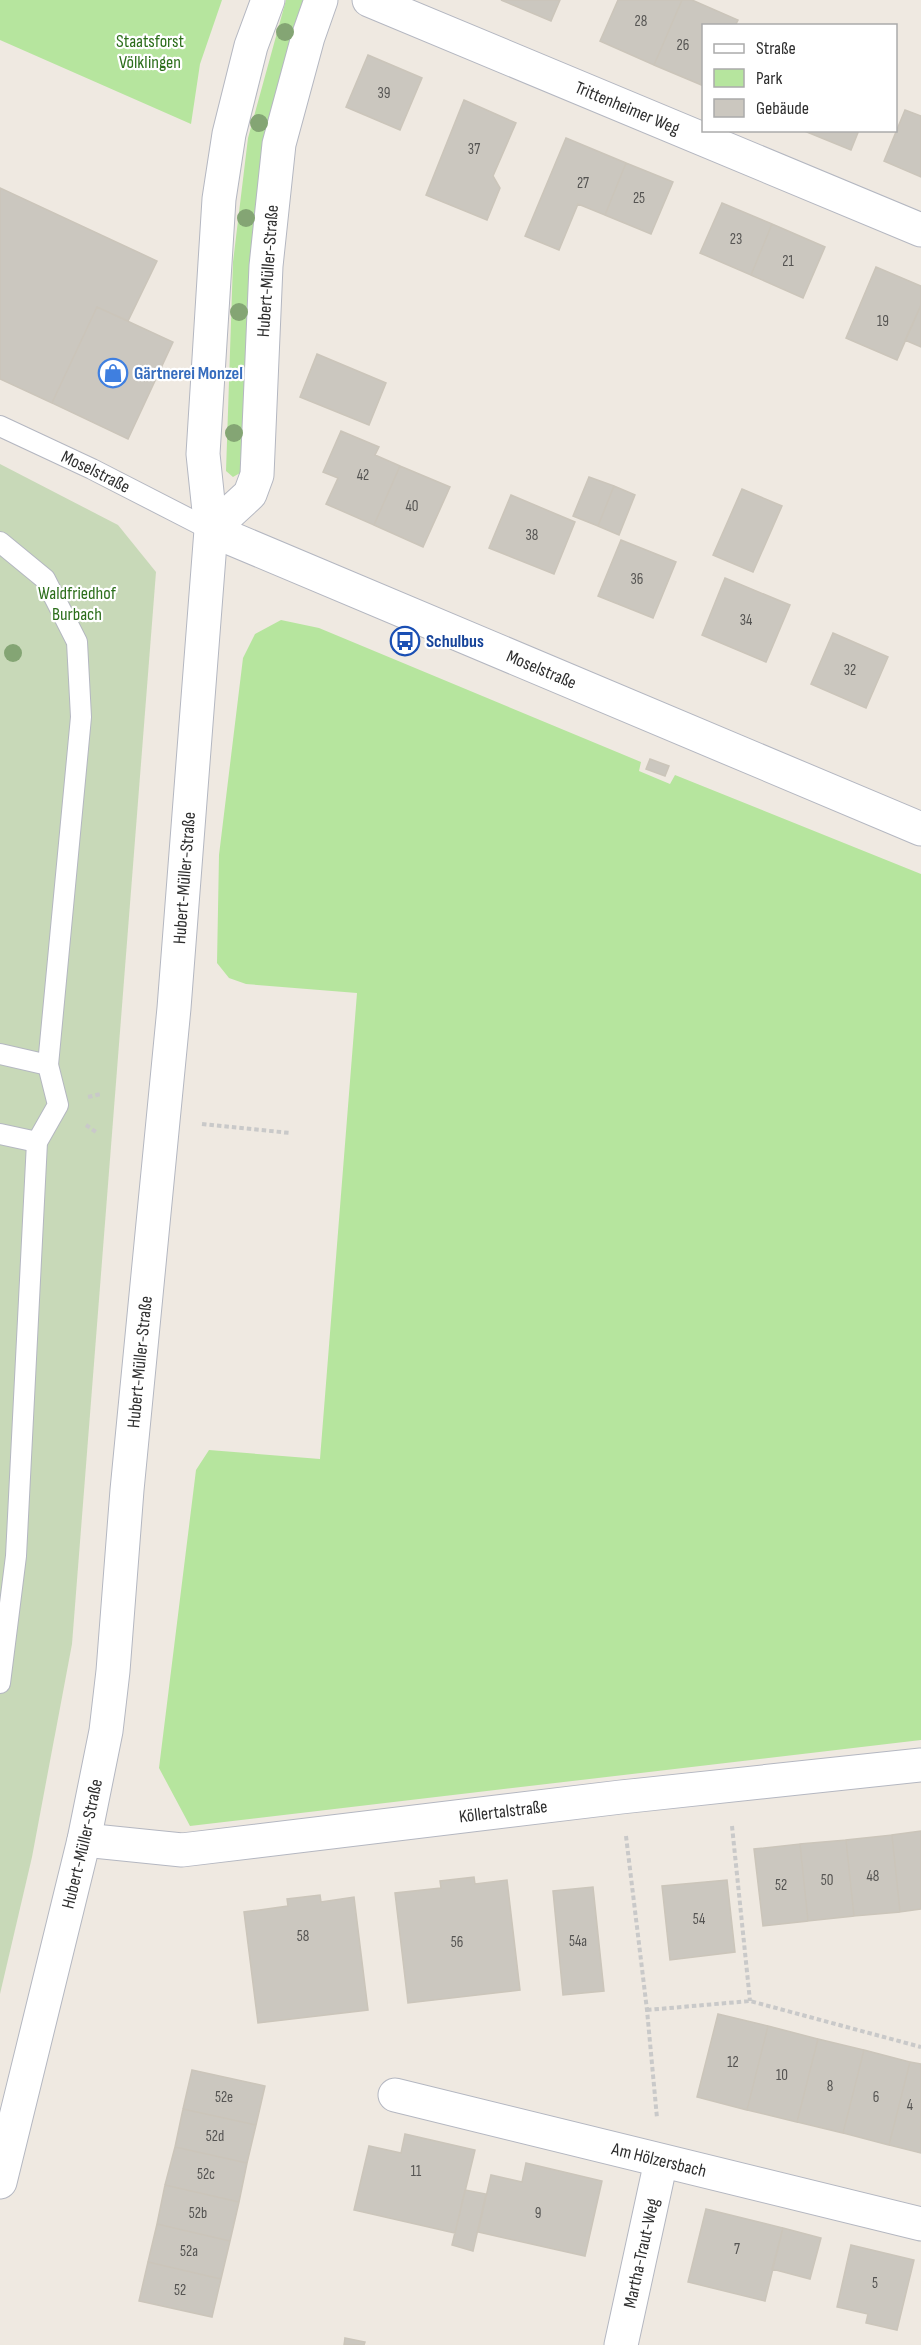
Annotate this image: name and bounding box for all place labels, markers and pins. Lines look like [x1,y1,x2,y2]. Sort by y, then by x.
shop icon: Gärtnerei Monzel [97,357,129,389]
place label: Gärtnerei Monzel [134,363,243,384]
bus stop icon: Schulbus [389,625,421,657]
place label: Schulbus [426,631,484,652]

